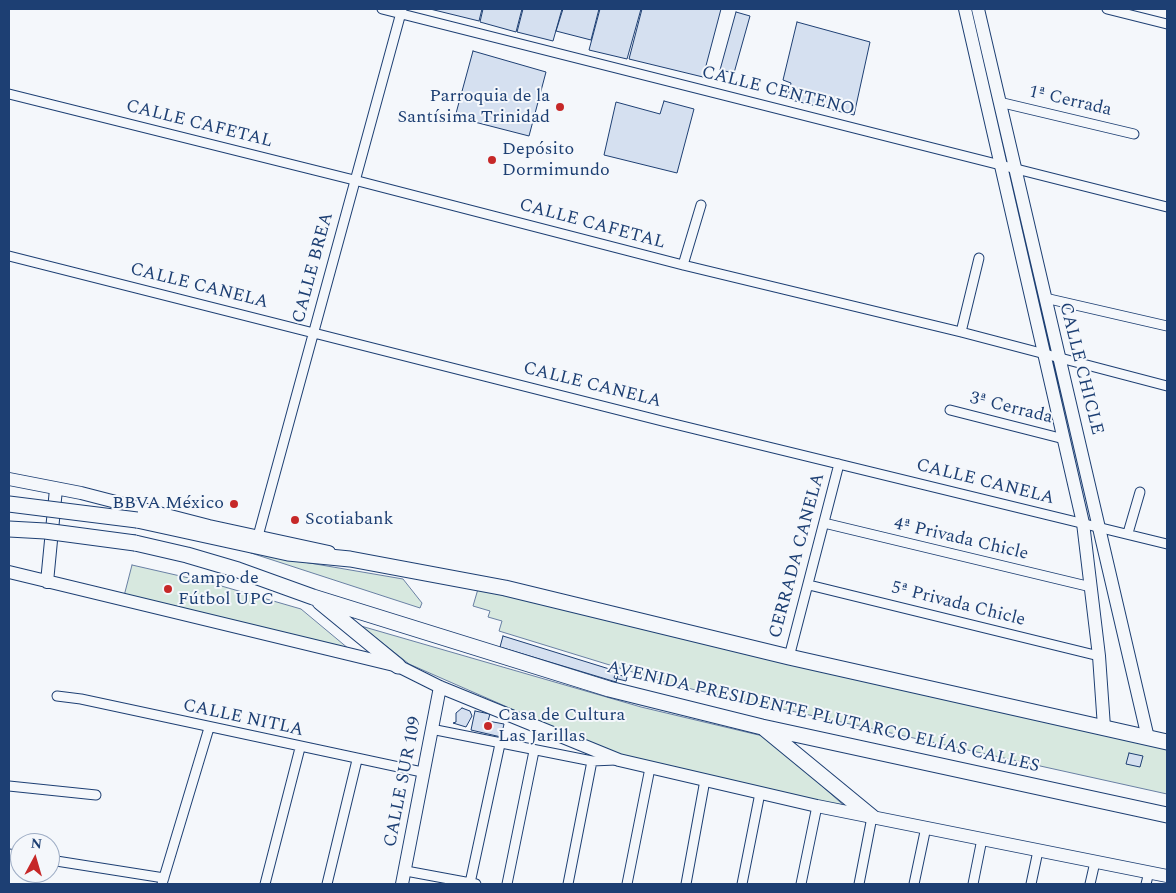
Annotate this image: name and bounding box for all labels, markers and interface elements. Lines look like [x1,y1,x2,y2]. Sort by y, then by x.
street label: CALLE CENTENO [699,63,857,121]
street label: 1ª Cerrada [1026,82,1114,122]
place label: Parroquia de la Santísima Trinidad [397,86,550,128]
street label: CALLE CAFETAL [123,96,275,154]
marker: Parroquia de la Santísima Trinidad [554,101,566,113]
place label: Depósito Dormimundo [502,139,610,182]
marker: Depósito Dormimundo [486,154,498,166]
street label: CALLE CAFETAL [517,195,667,255]
street label: CALLE BREA [289,210,339,326]
street label: CALLE CANELA [128,259,270,315]
street label: CALLE CHICLE [1053,301,1107,437]
street label: CALLE CANELA [521,358,663,414]
street label: 3ª Cerrada [967,388,1055,430]
street label: CALLE CANELA [914,455,1056,511]
street label: CERRADA CANELA [766,471,830,641]
place label: BBVA México [112,493,224,515]
marker: BBVA México [228,498,240,510]
place label: Scotiabank [305,509,393,531]
marker: Scotiabank [289,514,301,526]
street label: 4ª Privada Chicle [892,514,1030,566]
place label: Campo de Fútbol UPC [178,568,274,610]
street label: 5ª Privada Chicle [889,578,1027,632]
marker: Campo de Fútbol UPC [162,583,174,595]
street label: AVENIDA PRESIDENTE PLUTARCO ELÍAS CALLES [605,658,1041,778]
street label: CALLE NITLA [181,696,305,742]
place label: Casa de Cultura Las Jarillas [498,705,625,748]
street label: CALLE SUR 109 [381,715,427,849]
marker: Casa de Cultura Las Jarillas [482,720,494,732]
north arrow [10,833,60,883]
text: N [30,833,43,855]

